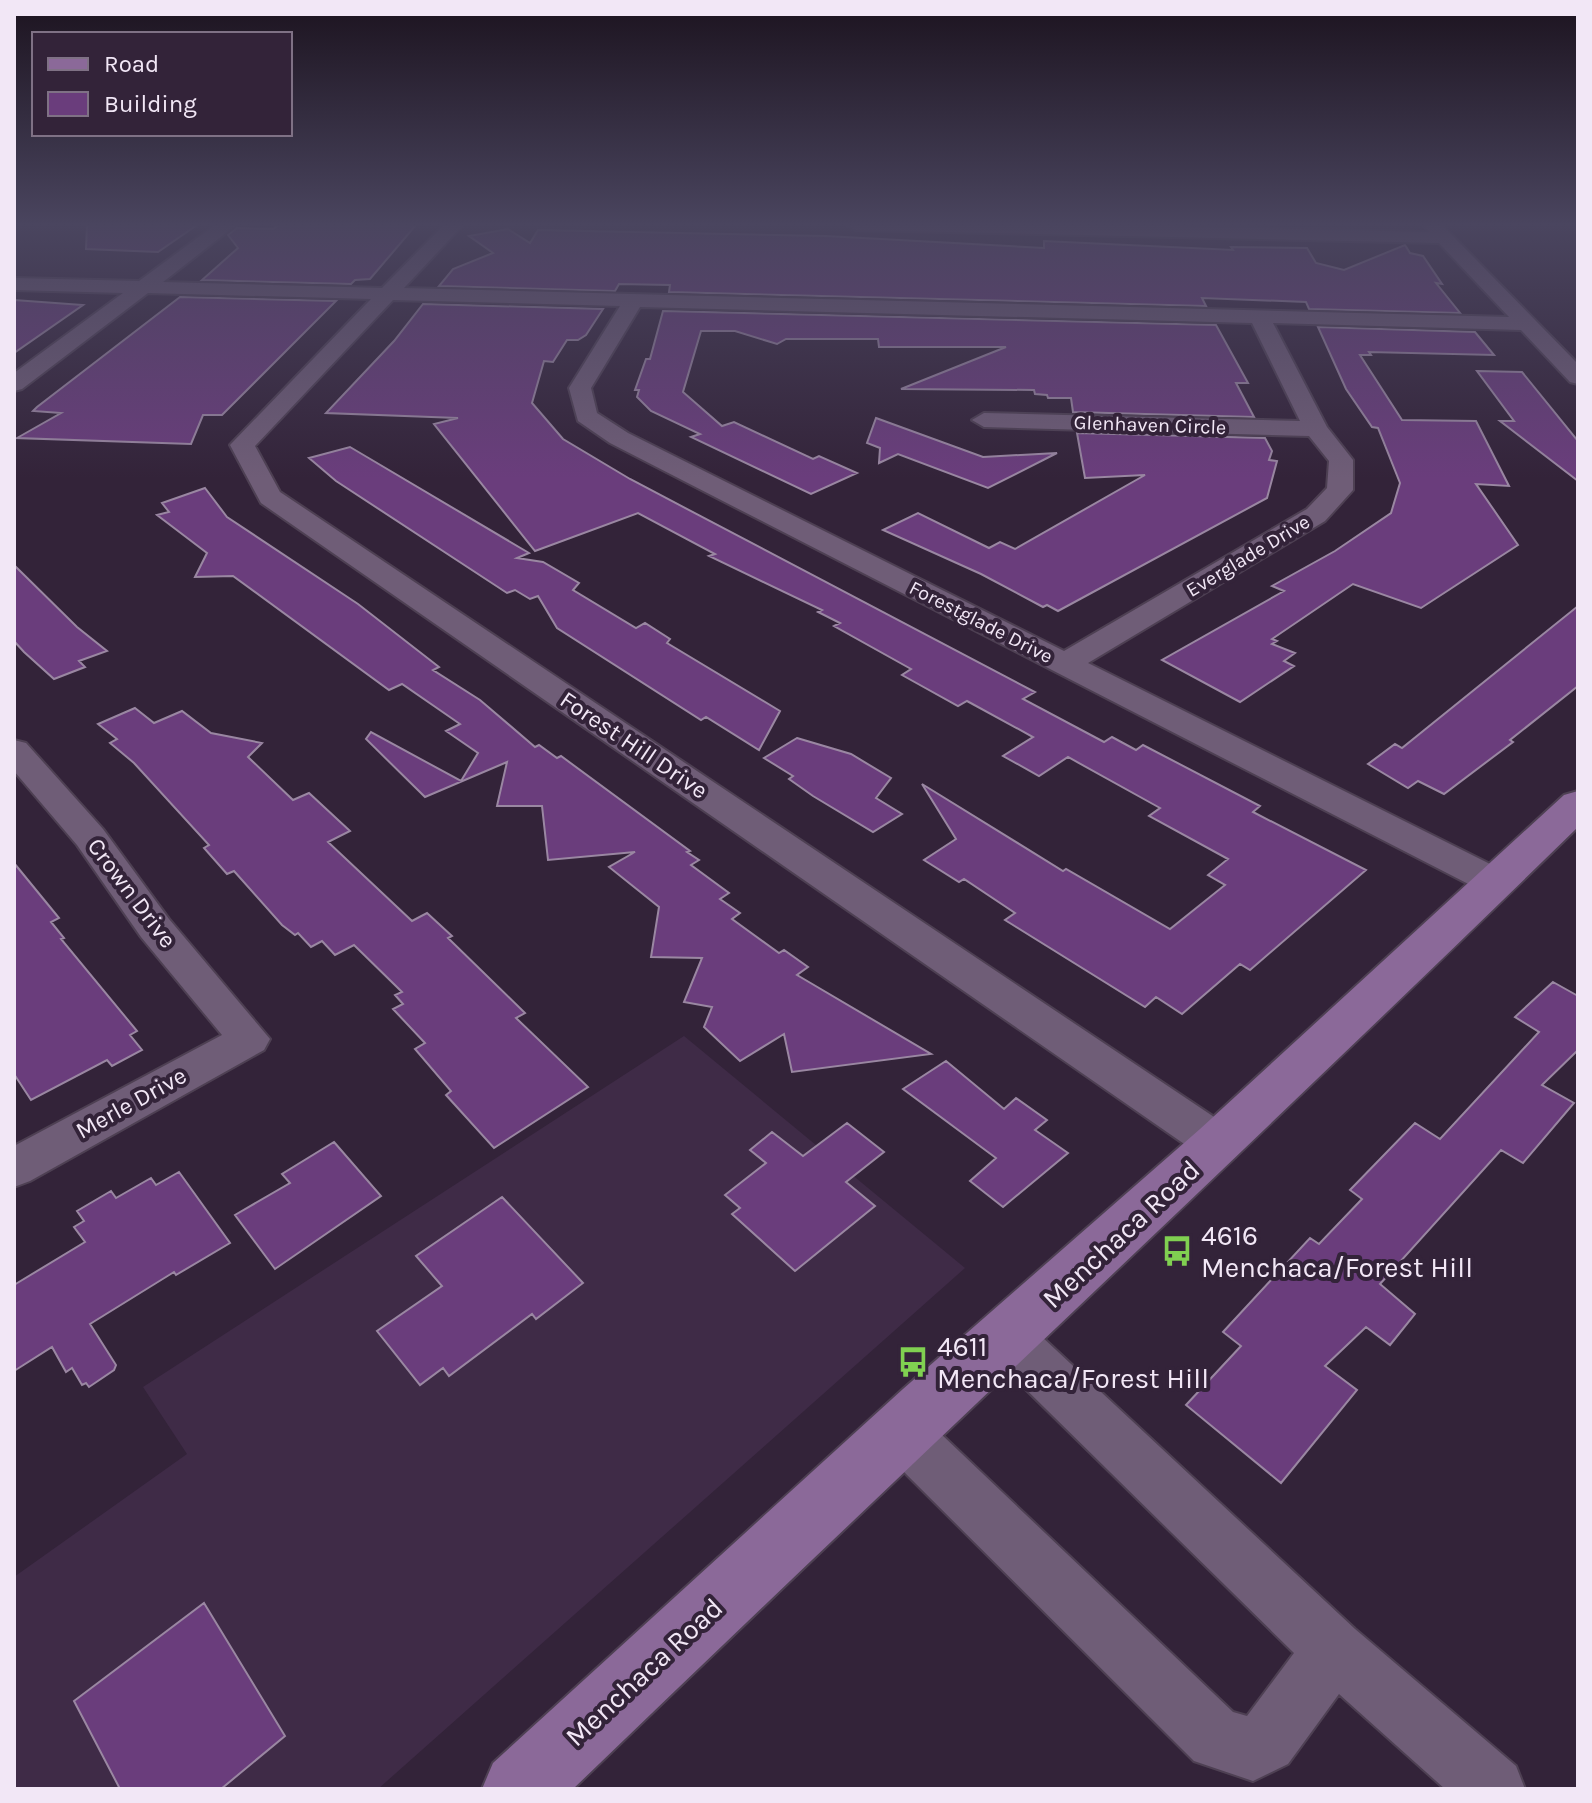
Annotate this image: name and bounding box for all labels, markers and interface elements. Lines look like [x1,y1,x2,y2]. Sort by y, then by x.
legend [32,32,292,136]
text: Road [104,50,159,78]
text: Building [104,90,197,118]
street label: Glenhaven Circle [1073,411,1227,439]
street label: Everglade Drive [1182,510,1314,602]
street label: Forestglade Drive [905,576,1057,668]
street label: Forest Hill Drive [555,685,713,805]
street label: Crown Drive [82,833,182,953]
street label: Merle Drive [71,1061,191,1145]
street label: Menchaca Road [1036,1153,1206,1315]
place label: 4616 Menchaca/Forest Hill [1201,1219,1473,1284]
bus stop icon: 4616 Menchaca/Forest Hill [1160,1234,1194,1268]
place label: 4611 Menchaca/Forest Hill [937,1330,1209,1395]
bus stop icon: 4611 Menchaca/Forest Hill [896,1345,930,1379]
street label: Menchaca Road [559,1591,729,1753]

